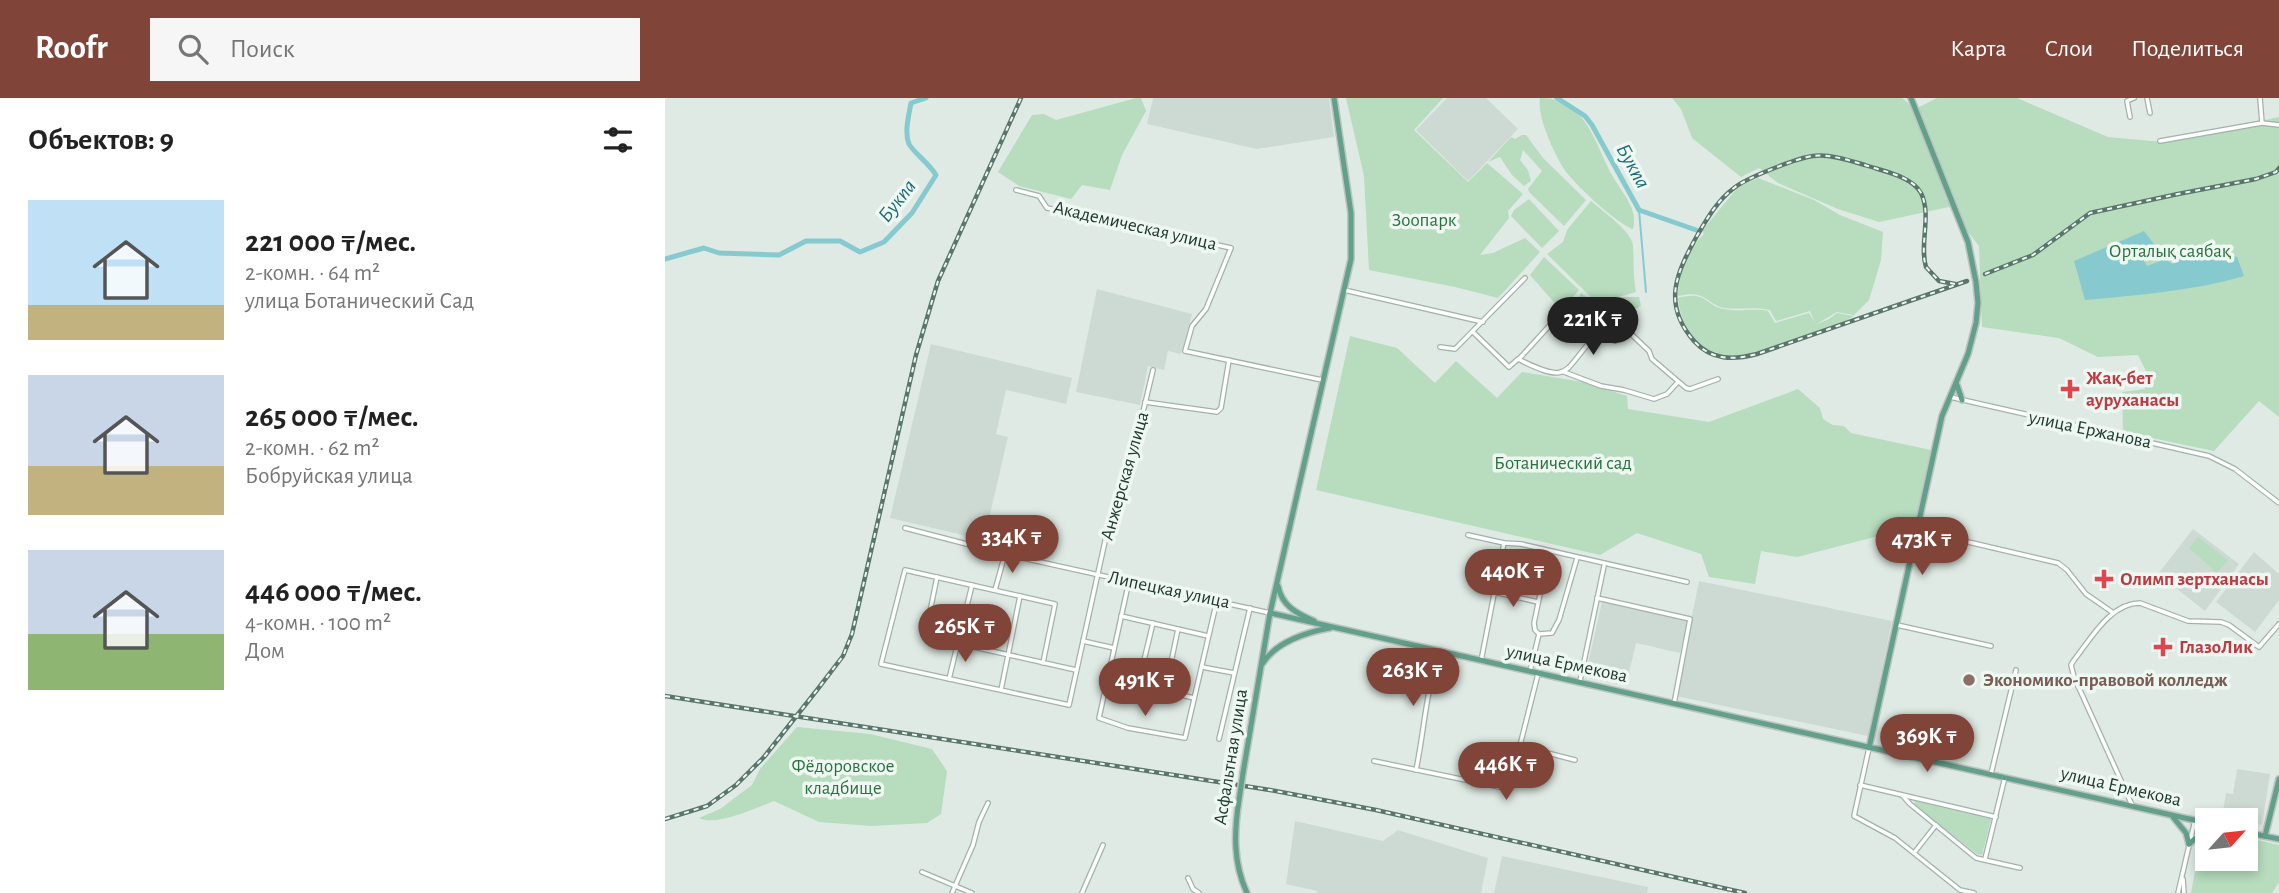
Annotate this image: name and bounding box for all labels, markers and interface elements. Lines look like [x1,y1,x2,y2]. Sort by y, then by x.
search box [150,18,640,81]
icon: search [174,30,212,68]
text: Roofr [35,32,108,65]
text: Поиск [230,36,295,62]
text: Карта [1950,37,2006,61]
text: Слои [2044,37,2093,61]
text: Поделиться [2131,37,2244,61]
icon: filters [599,121,637,159]
text: Объектов: 9 [28,125,174,155]
water label: Букпа [1612,140,1654,192]
water label: Букпа [874,176,920,226]
street label: Академическая улица [1052,198,1219,254]
park label: Зоопарк [1392,211,1457,230]
text: 221 000 ₸/мес. [245,227,416,257]
icon: home [84,228,168,312]
park label: Орталық саябақ [2109,242,2232,261]
text: 2-комн. · 64 m² [245,262,380,285]
text: улица Ботанический Сад [245,290,474,313]
pin: 221K ₸ [1536,298,1650,357]
text: 221K ₸ [1563,308,1623,331]
place label: Жақ-бет ауруханасы [2086,369,2179,410]
marker: Жақ-бет ауруханасы [2060,379,2080,399]
text: 265 000 ₸/мес. [245,402,419,432]
icon: home [84,403,168,487]
street label: улица Ержанова [2026,408,2153,452]
street label: Анжерская улица [1098,409,1153,543]
text: 2-комн. · 62 m² [245,437,379,460]
park label: Ботанический сад [1494,454,1632,473]
text: Бобруйская улица [245,465,413,488]
pin: 334K ₸ [955,516,1069,575]
pin: 473K ₸ [1865,518,1979,577]
text: 334K ₸ [982,526,1042,549]
text: 473K ₸ [1892,528,1952,551]
pin: 440K ₸ [1456,550,1570,609]
text: 440K ₸ [1481,560,1545,583]
street label: Липецкая улица [1106,568,1232,612]
marker: Олимп зертханасы [2094,569,2114,589]
place label: Олимп зертханасы [2120,570,2269,589]
text: 446 000 ₸/мес. [245,577,422,607]
icon: home [84,578,168,662]
pin: 265K ₸ [908,604,1022,664]
text: 4-комн. · 100 m² [245,612,391,635]
text: 265K ₸ [934,615,996,638]
marker: ГлазоЛик [2153,637,2173,657]
place label: ГлазоЛик [2179,638,2253,657]
text: Дом [245,640,285,663]
street label: улица Ермекова [1504,642,1630,686]
pin: 263K ₸ [1356,648,1470,708]
pin: 491K ₸ [1088,658,1202,718]
text: 263K ₸ [1382,659,1444,682]
text: 491K ₸ [1115,669,1175,692]
place label: Экономико-правовой колледж [1983,671,2228,690]
marker: Экономико-правовой колледж [1961,672,1977,688]
street label: Асфальтная улица [1211,687,1251,826]
pin: 369K ₸ [1870,714,1984,774]
text: 369K ₸ [1896,725,1958,748]
pin: 446K ₸ [1449,742,1563,802]
text: 446K ₸ [1474,753,1538,776]
park label: Фёдоровское кладбище [792,757,894,798]
street label: улица Ермекова [2058,764,2183,810]
north arrow [2195,808,2257,872]
map controls [2195,808,2258,871]

